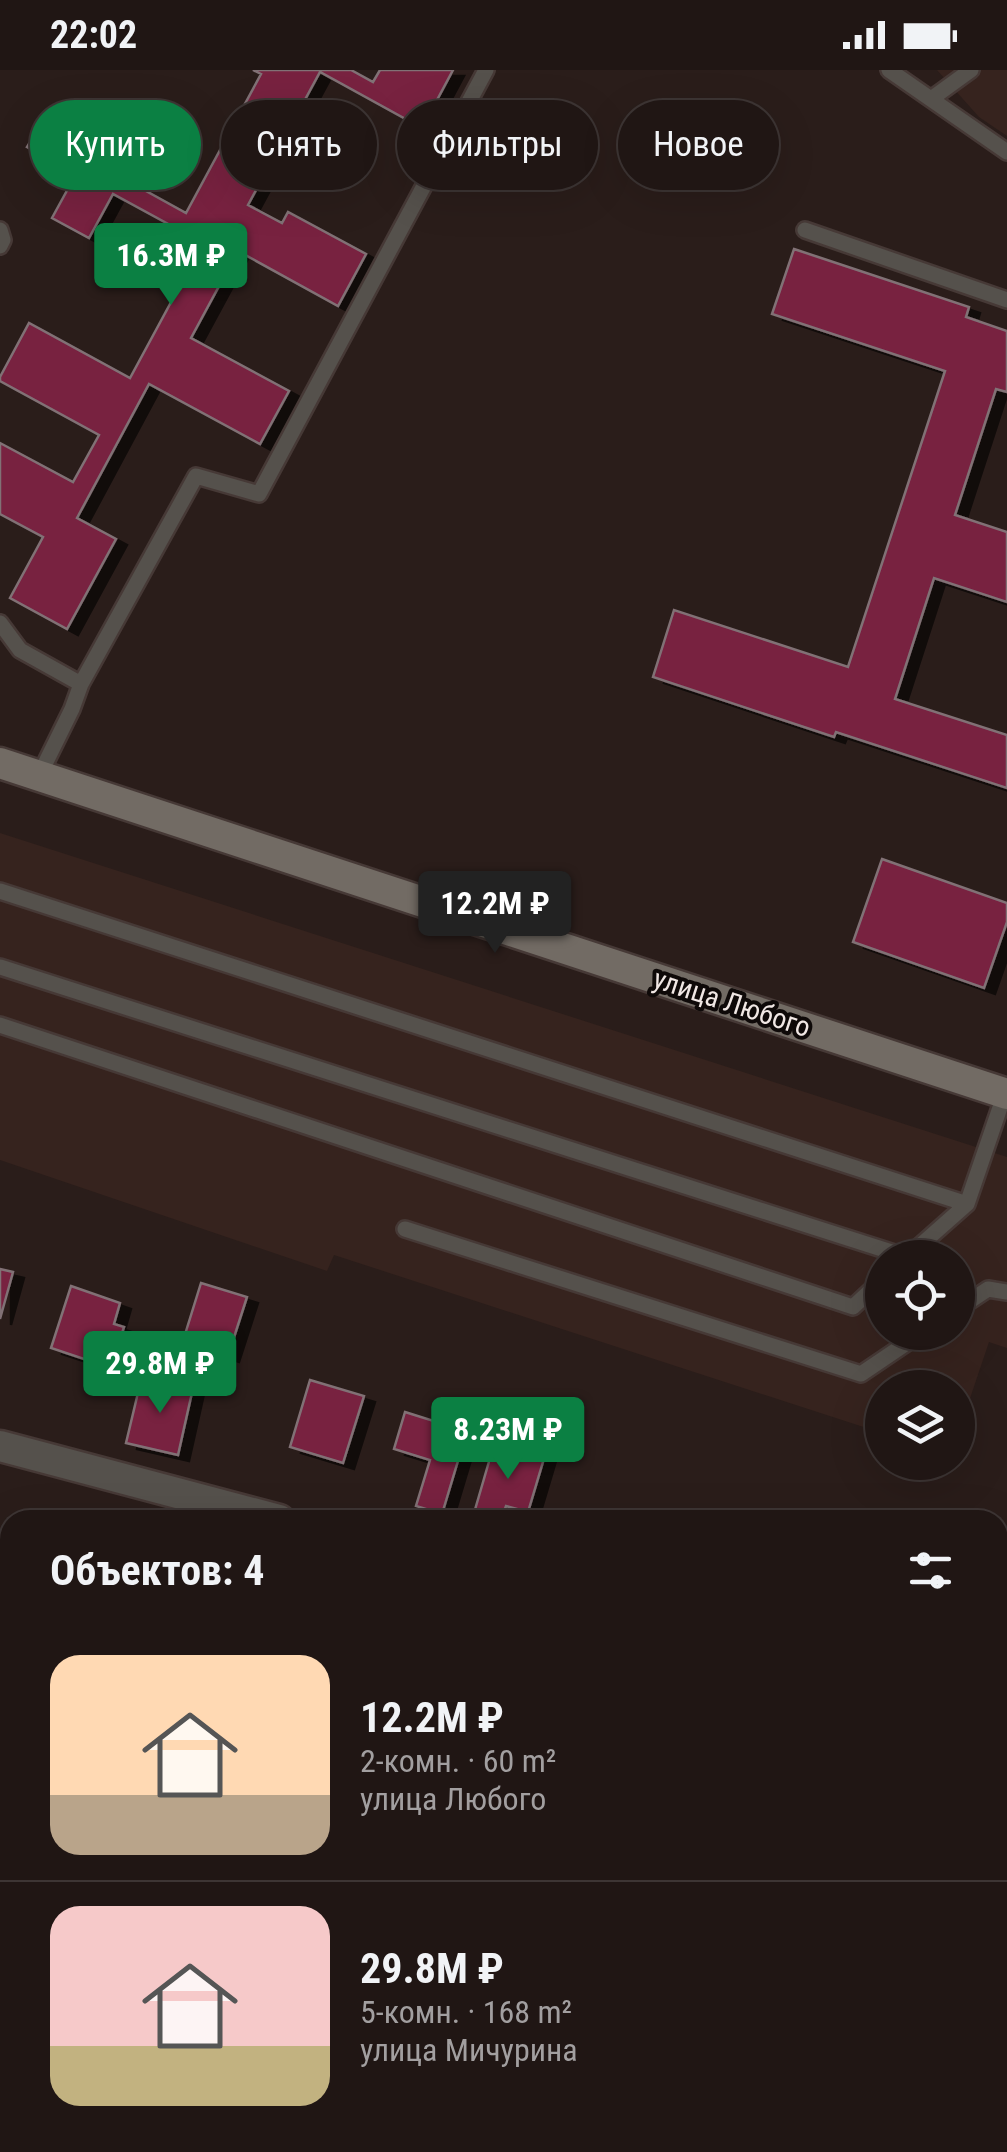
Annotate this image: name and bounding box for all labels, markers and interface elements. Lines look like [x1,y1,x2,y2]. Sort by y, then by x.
text: 22:02 [50,13,137,57]
chip: Купить [30,100,201,190]
chip: Снять [221,100,377,190]
chip: Фильтры [397,100,598,190]
chip: Новое [618,100,779,190]
pin: 16.3M ₽ [79,223,263,308]
text: 16.3M ₽ [116,236,226,274]
pin: 12.2M ₽ [403,871,587,956]
text: 12.2M ₽ [440,884,550,922]
street label: улица Любого [649,962,815,1044]
map controls [865,1240,975,1480]
button: locate [865,1240,975,1350]
pin: 29.8M ₽ [68,1331,252,1416]
text: 29.8M ₽ [105,1344,215,1382]
button: layers [865,1370,975,1480]
pin: 8.23M ₽ [416,1397,600,1482]
text: 8.23M ₽ [453,1410,563,1448]
icon: filters [903,1543,958,1598]
text: Объектов: 4 [50,1546,264,1595]
text: 12.2M ₽ [360,1693,504,1742]
icon: home [130,1695,250,1815]
text: 2-комн. · 60 m² [360,1742,556,1780]
text: улица Любого [360,1780,546,1818]
text: 29.8M ₽ [360,1944,504,1993]
icon: home [130,1946,250,2066]
text: 5-комн. · 168 m² [360,1993,572,2031]
text: улица Мичурина [360,2031,578,2069]

